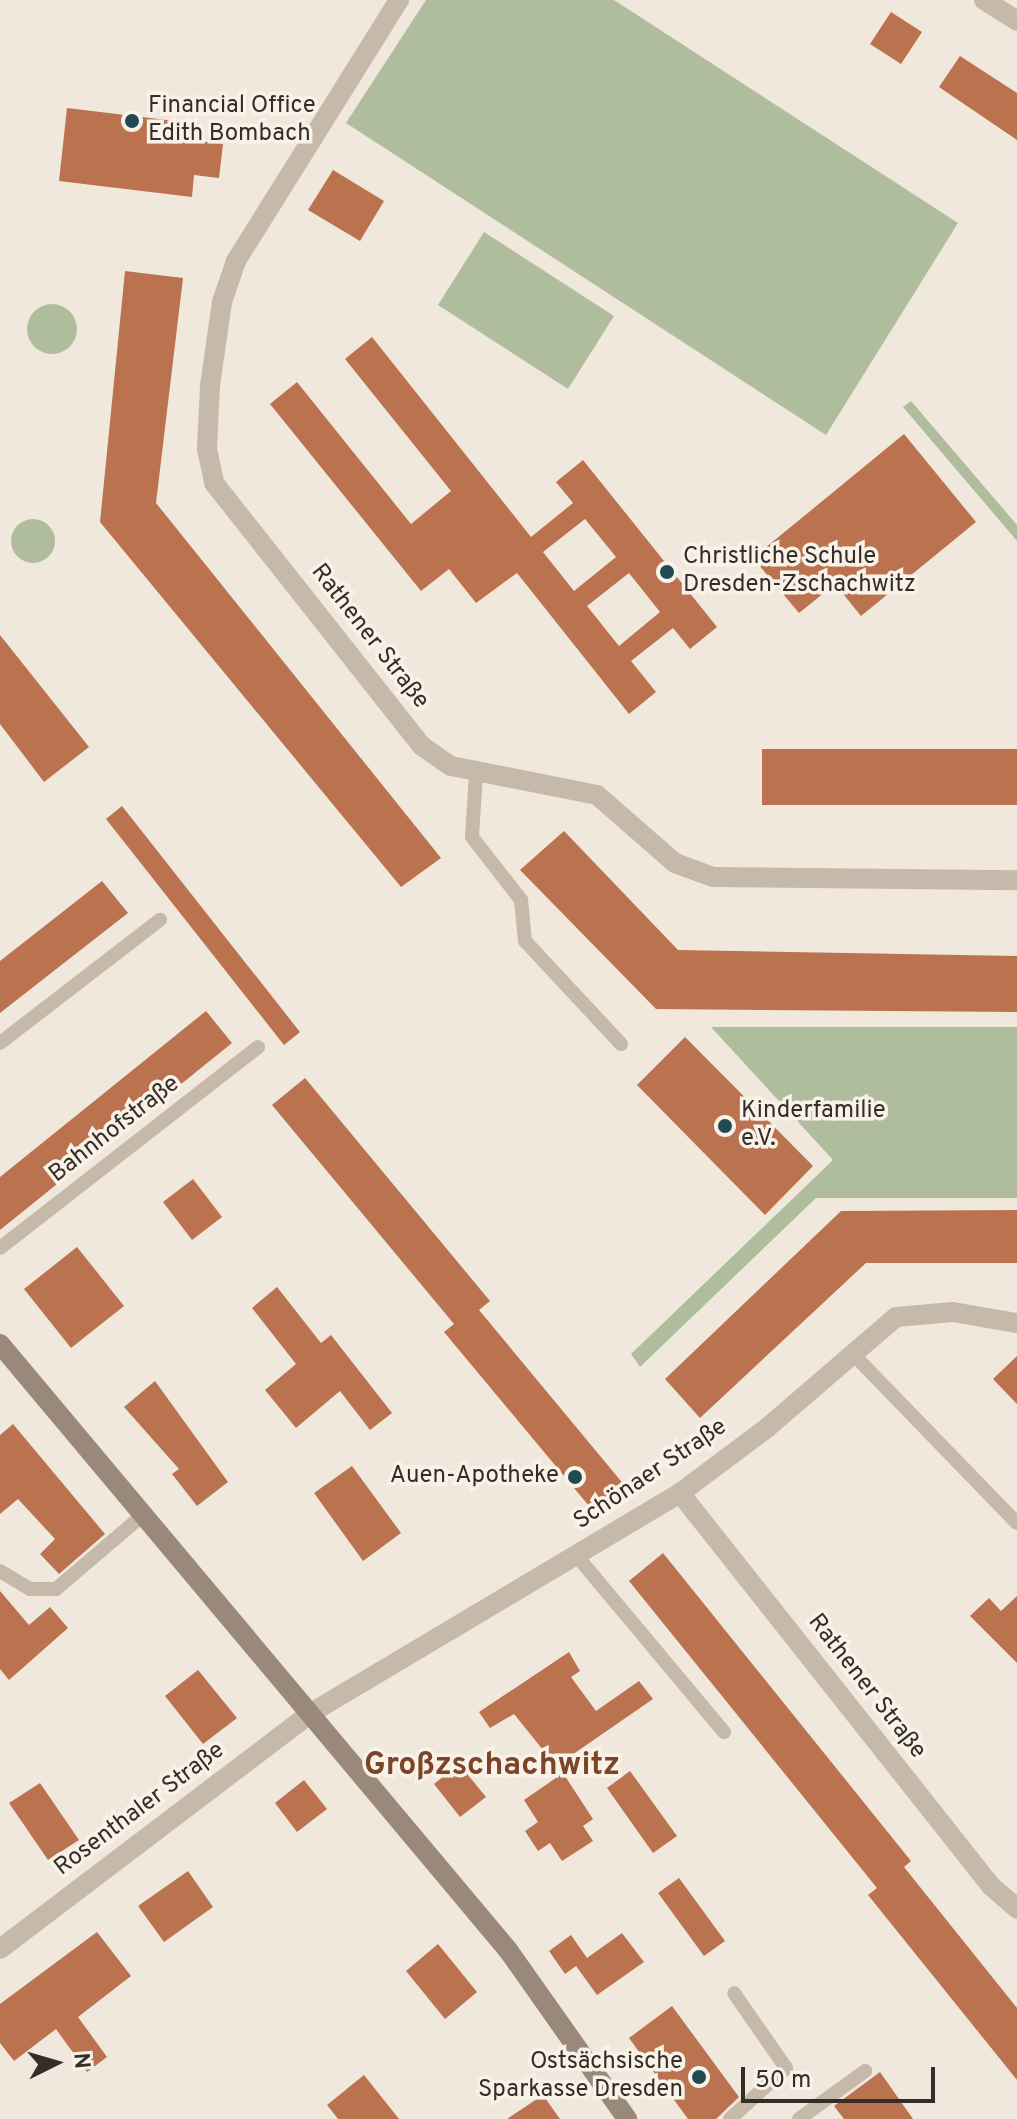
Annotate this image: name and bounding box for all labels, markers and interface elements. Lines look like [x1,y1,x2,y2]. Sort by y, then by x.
place label: Financial Office Edith Bombach [148,93,316,149]
marker: Financial Office Edith Bombach [123,112,141,130]
place label: Christliche Schule Dresden-Zschachwitz [683,544,916,600]
street label: Rathener Straße [304,559,434,715]
marker: Christliche Schule Dresden-Zschachwitz [658,563,676,581]
street label: Bahnhofstraße [44,1070,186,1190]
place label: Kinderfamilie e.V. [741,1098,886,1154]
marker: Kinderfamilie e.V. [716,1117,734,1135]
street label: Schönaer Straße [569,1413,733,1537]
place label: Auen-Apotheke [390,1463,559,1491]
marker: Auen-Apotheke [566,1468,584,1486]
street label: Rathener Straße [801,1609,931,1765]
street label: Rosenthaler Straße [49,1737,231,1883]
district label: Großzschachwitz [364,1747,620,1785]
north arrow [16,2023,96,2103]
place label: Ostsächsische Sparkasse Dresden [478,2049,683,2105]
scale bar [745,2051,939,2101]
text: N [66,2052,95,2070]
text: 50 m [755,2066,811,2096]
marker: Ostsächsische Sparkasse Dresden [690,2068,708,2086]

